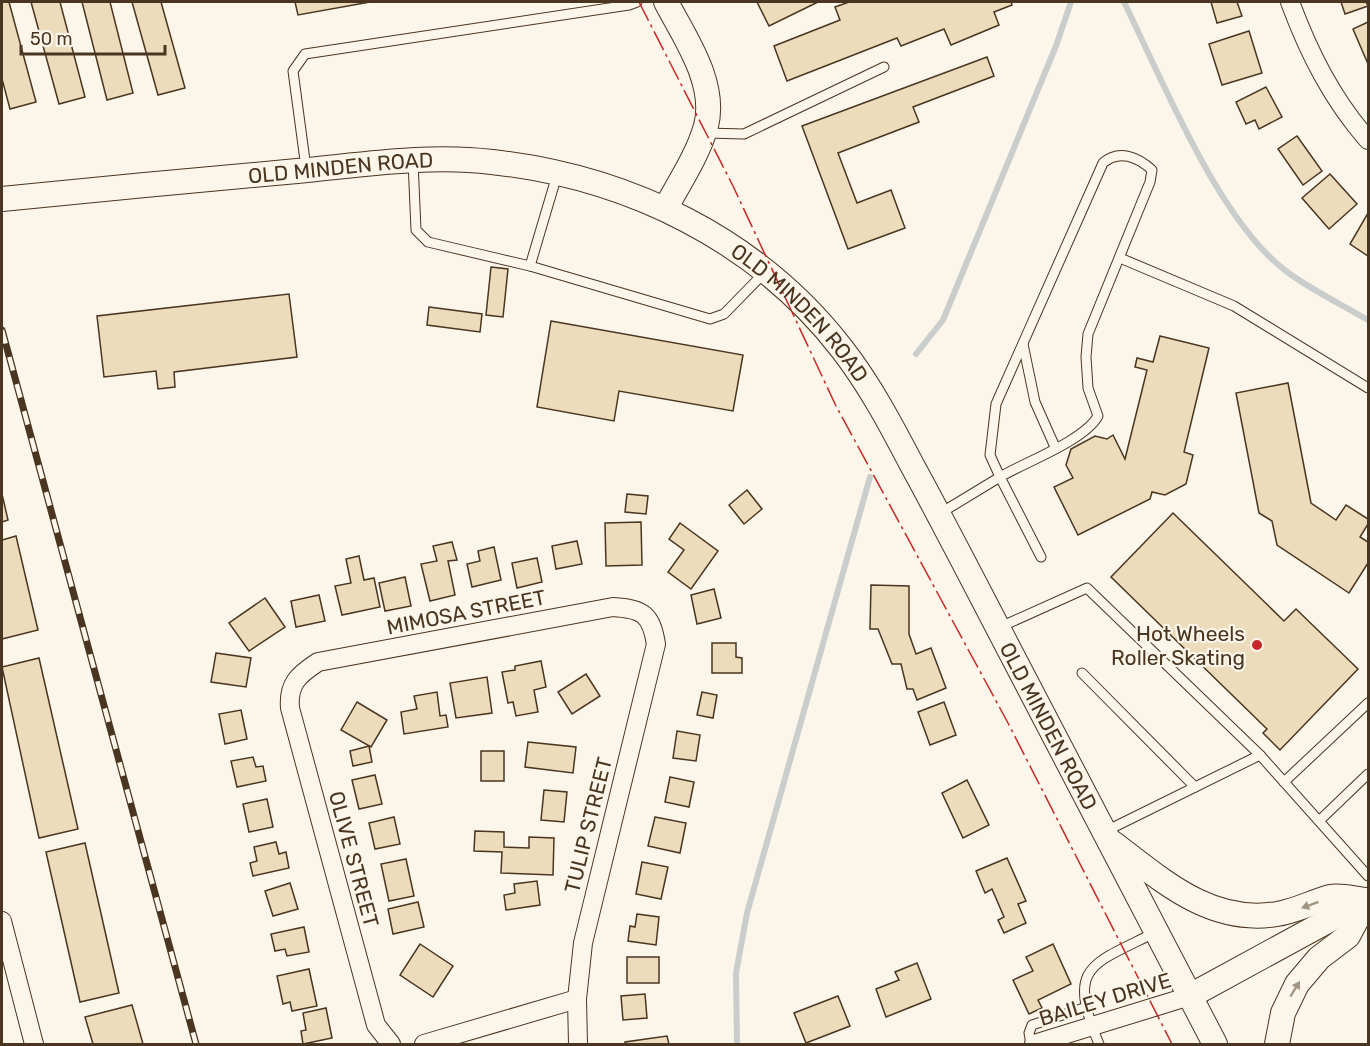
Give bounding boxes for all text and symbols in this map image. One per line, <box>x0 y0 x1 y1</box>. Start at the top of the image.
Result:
scale bar <box>21 18 165 56</box>
text: 50 m <box>30 28 73 50</box>
street label: OLD MINDEN ROAD <box>247 147 434 188</box>
street label: OLD MINDEN ROAD <box>727 238 874 386</box>
street label: MIMOSA STREET <box>384 584 548 640</box>
place label: Hot Wheels Roller Skating <box>1111 621 1245 670</box>
street label: OLD MINDEN ROAD <box>995 638 1103 814</box>
marker: Hot Wheels Roller Skating <box>1250 638 1264 652</box>
street label: TULIP STREET <box>559 755 617 895</box>
street label: OLIVE STREET <box>324 788 384 930</box>
one-way arrow <box>1301 901 1319 910</box>
street label: BAILEY DRIVE <box>1036 967 1174 1031</box>
one-way arrow <box>1289 981 1300 997</box>

